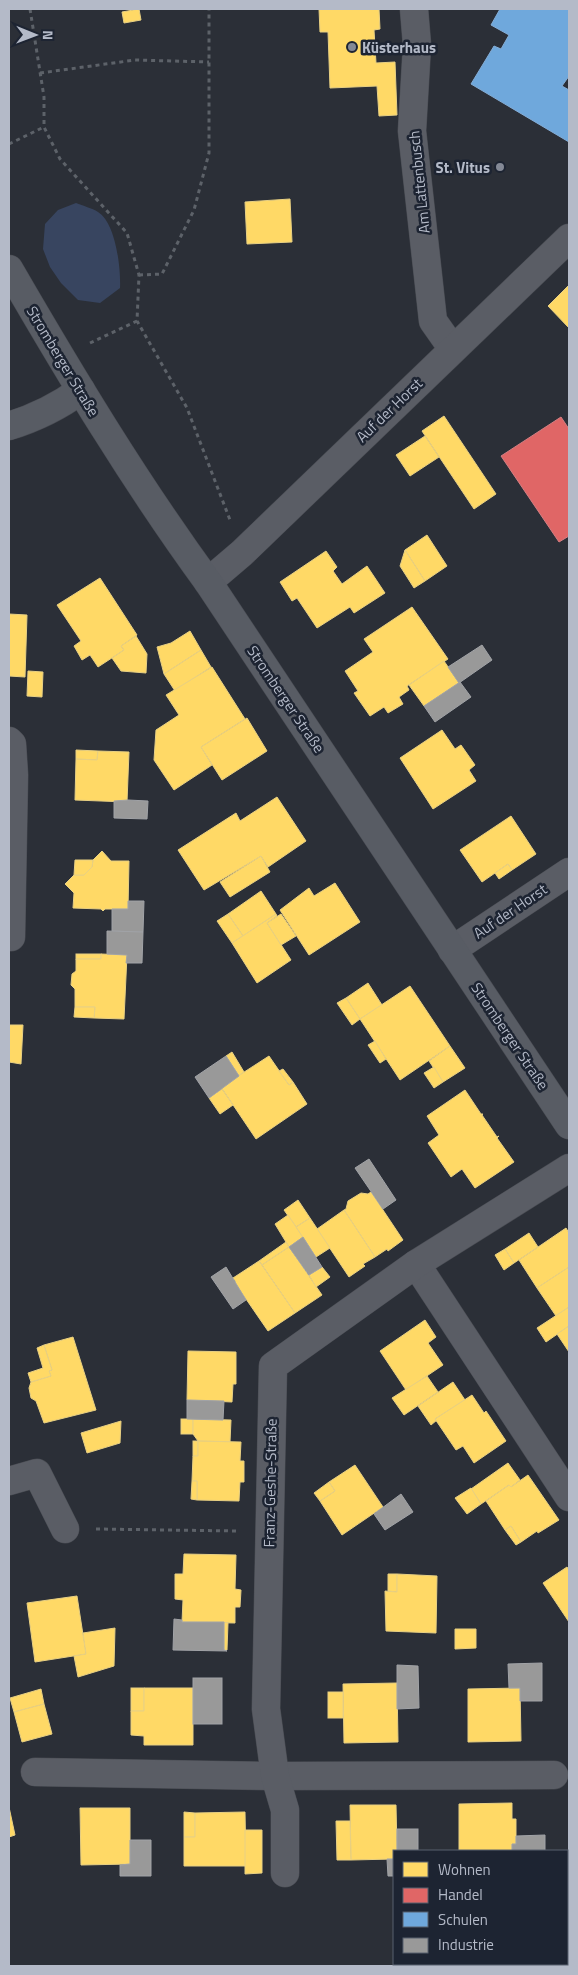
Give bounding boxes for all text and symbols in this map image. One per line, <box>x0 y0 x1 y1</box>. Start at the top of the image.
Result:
north arrow <box>10 10 60 60</box>
text: N <box>38 30 59 40</box>
place label: Küsterhaus <box>362 36 436 59</box>
marker: Küsterhaus <box>346 41 358 53</box>
street label: Am Lattenbusch <box>402 130 436 234</box>
place label: St. Vitus <box>436 156 490 179</box>
marker: St. Vitus <box>494 161 506 173</box>
street label: Stromberger Straße <box>21 301 105 421</box>
street label: Auf der Horst <box>351 372 428 448</box>
street label: Stromberger Straße <box>241 641 331 757</box>
street label: Auf der Horst <box>469 877 552 944</box>
street label: Stromberger Straße <box>465 978 555 1094</box>
street label: Franz-Geshe-Straße <box>257 1418 283 1548</box>
legend <box>393 1850 568 1965</box>
text: Wohnen <box>438 1858 491 1881</box>
text: Handel <box>438 1883 483 1906</box>
text: Schulen <box>438 1908 488 1931</box>
text: Industrie <box>438 1933 494 1956</box>

